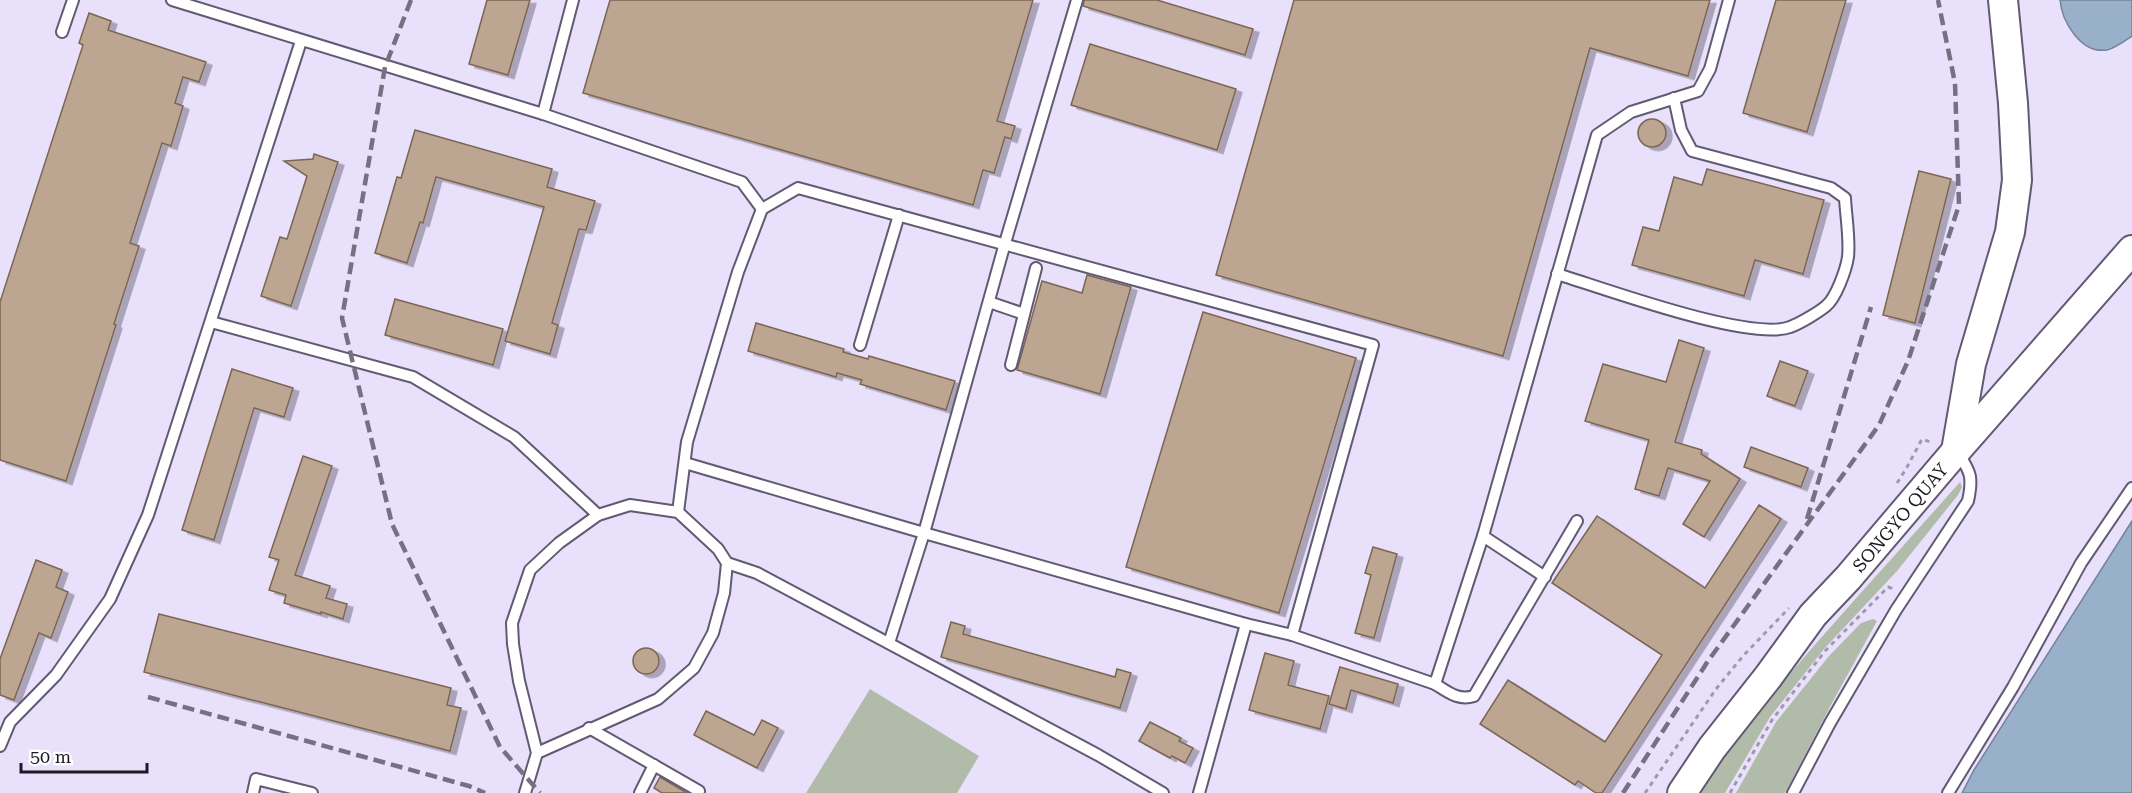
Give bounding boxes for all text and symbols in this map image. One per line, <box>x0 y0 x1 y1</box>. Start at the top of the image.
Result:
street label: SONGYO QUAY <box>1848 458 1952 576</box>
scale bar <box>21 736 147 774</box>
text: 50 m <box>30 746 71 767</box>

